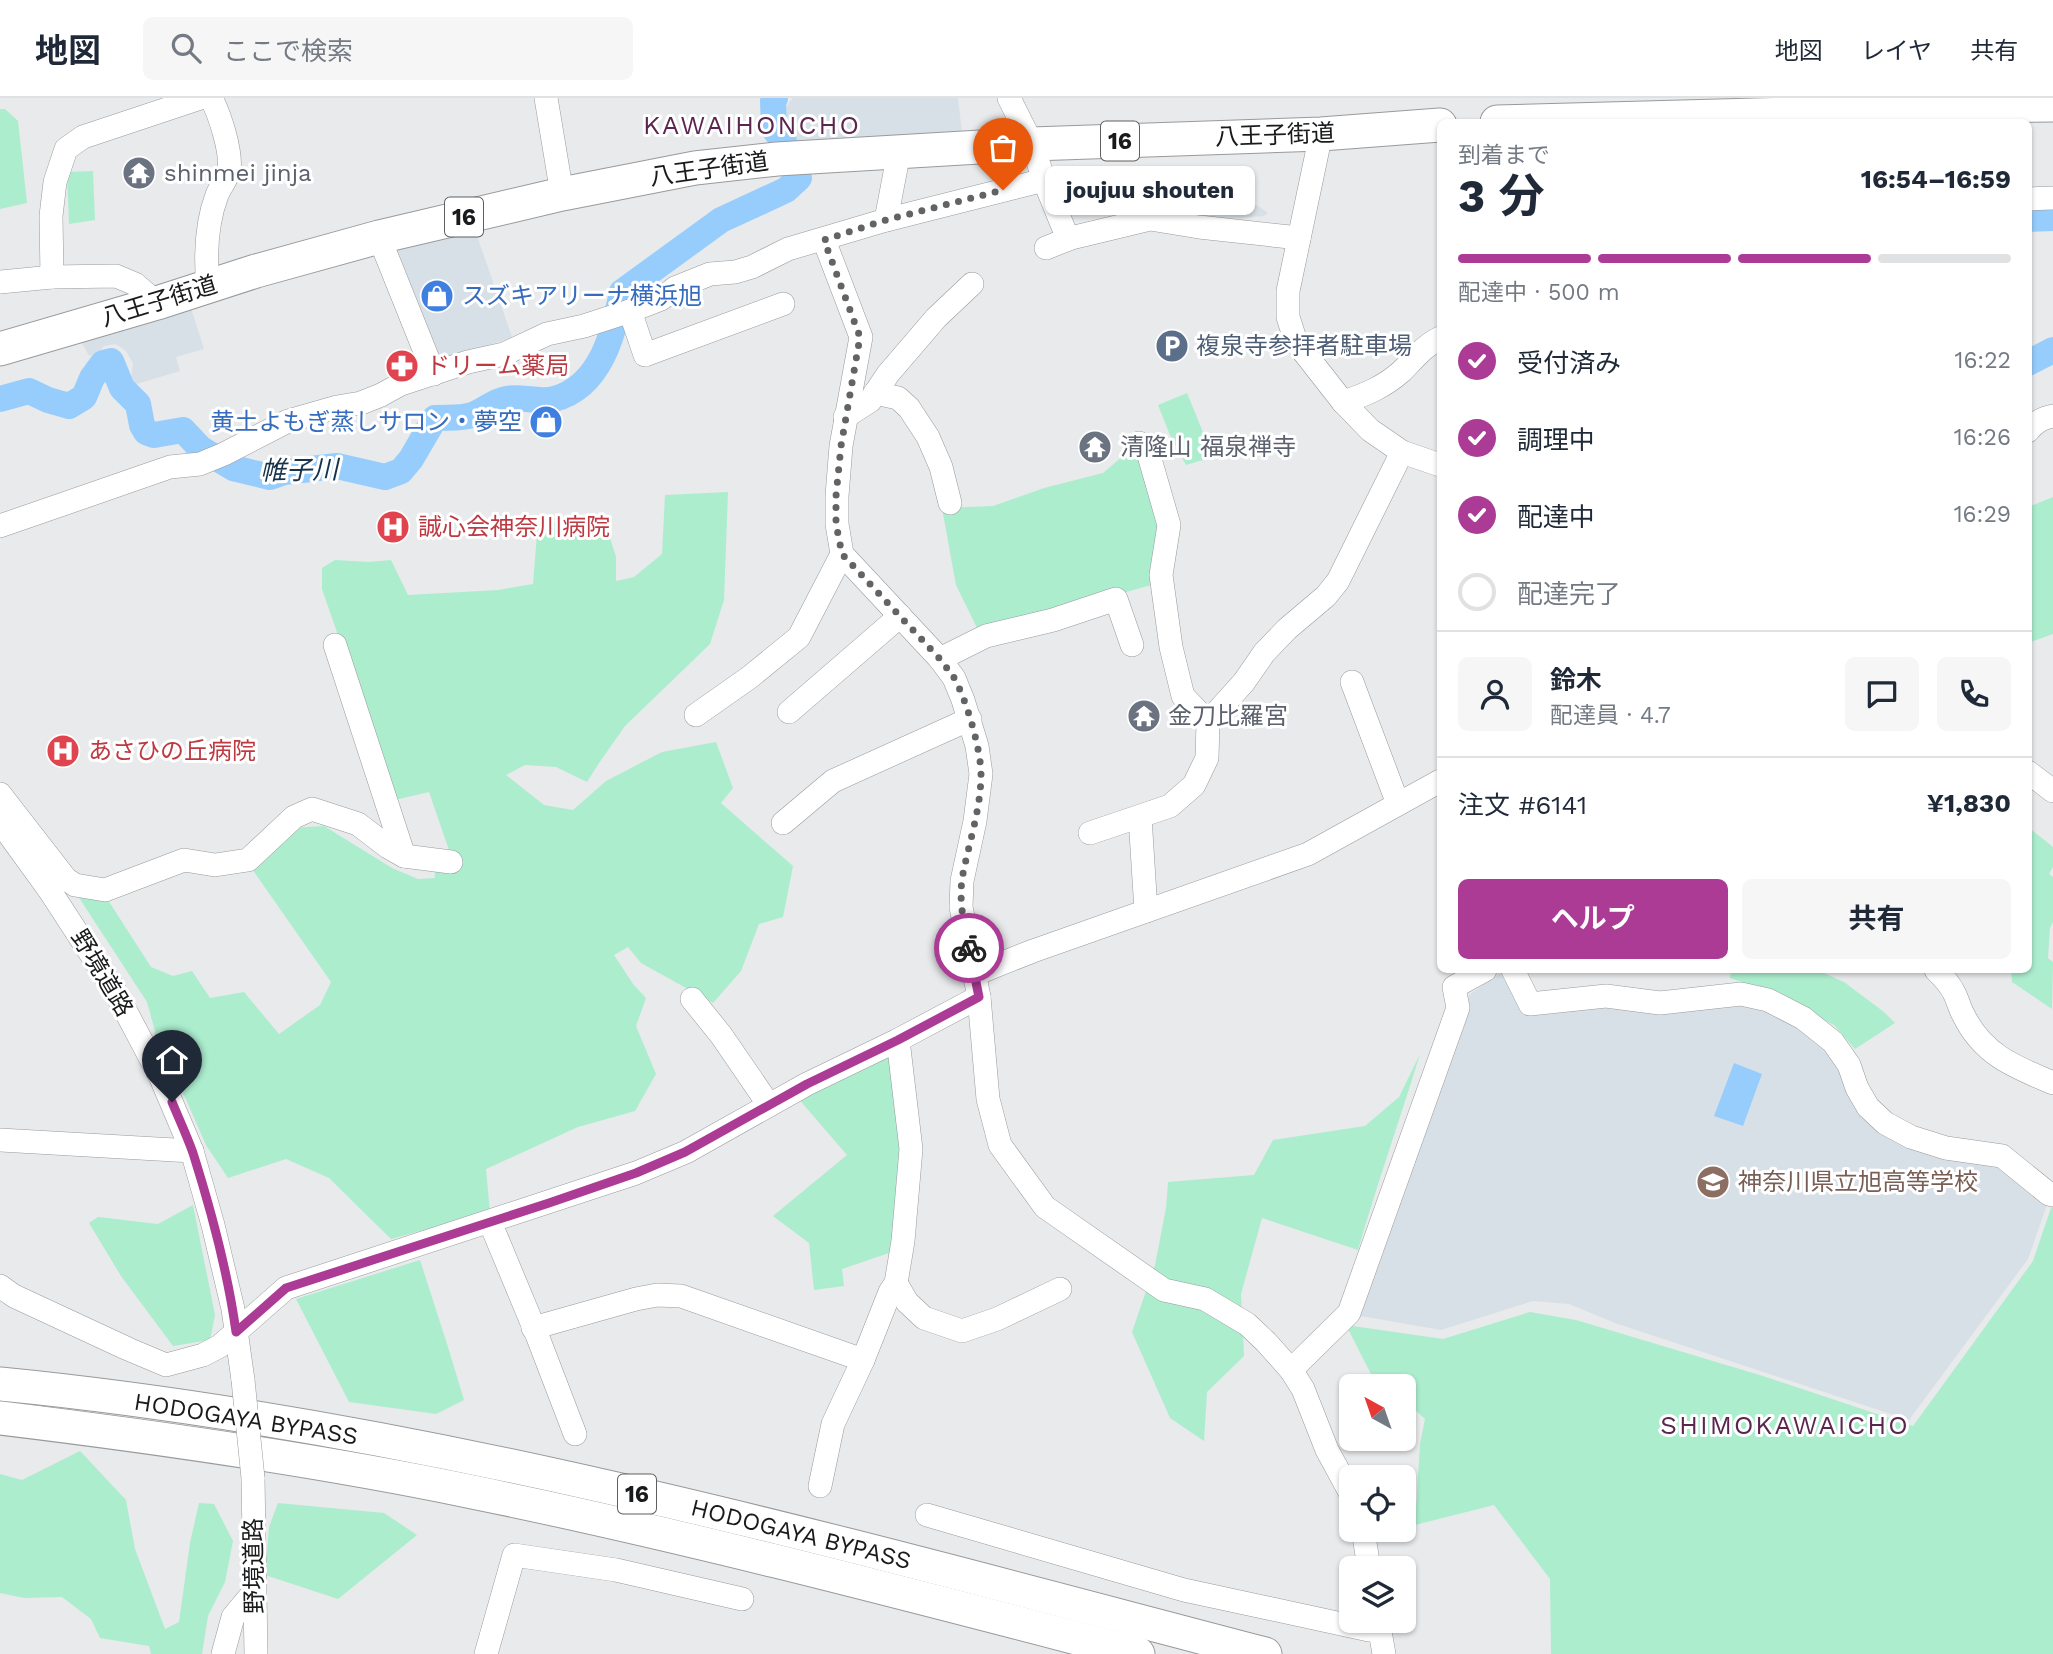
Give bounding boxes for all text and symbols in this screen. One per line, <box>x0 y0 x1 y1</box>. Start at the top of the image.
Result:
search box <box>143 17 633 80</box>
icon: search <box>167 29 205 67</box>
text: 地図 <box>35 31 101 70</box>
text: ここで検索 <box>223 36 353 66</box>
text: 地図 <box>1775 37 1823 65</box>
text: レイヤ <box>1861 37 1932 65</box>
text: 共有 <box>1970 37 2018 65</box>
district label: KAWAIHONCHO <box>643 110 861 140</box>
pin <box>973 118 1033 190</box>
street label: 八王子街道 <box>1215 119 1335 151</box>
road number: 16 <box>1101 122 1139 160</box>
icon: bag <box>984 129 1022 167</box>
text: 到着まで <box>1458 142 1550 169</box>
street label: 八王子街道 <box>648 147 770 191</box>
temple icon: shinmei jinja <box>120 154 158 192</box>
place label: shinmei jinja <box>164 159 312 187</box>
text: 16:54–16:59 <box>1861 164 2011 194</box>
callout: joujuu shouten <box>1045 166 1255 214</box>
text: 3 分 <box>1458 169 1544 223</box>
text: joujuu shouten <box>1066 177 1234 204</box>
road number: 16 <box>445 198 483 236</box>
street label: 八王子街道 <box>98 270 220 332</box>
shop icon: スズキアリーナ横浜旭 <box>418 277 456 315</box>
text: 配達中 · 500 m <box>1458 279 1620 306</box>
place label: スズキアリーナ横浜旭 <box>462 282 702 310</box>
parking icon: 複泉寺参拝者駐車場 <box>1153 327 1191 365</box>
place label: 複泉寺参拝者駐車場 <box>1196 332 1412 360</box>
icon: check <box>1458 342 1496 380</box>
pharmacy icon: ドリーム薬局 <box>383 347 421 385</box>
text: 16:22 <box>1954 347 2011 374</box>
text: 受付済み <box>1517 348 1621 378</box>
place label: ドリーム薬局 <box>426 352 569 380</box>
shop icon: 黄土よもぎ蒸しサロン・夢空 <box>527 403 565 441</box>
place label: 黄土よもぎ蒸しサロン・夢空 <box>210 408 522 436</box>
icon: check <box>1458 419 1496 457</box>
text: 16:26 <box>1954 424 2011 451</box>
text: 調理中 <box>1517 425 1595 455</box>
temple icon: 清隆山 福泉禅寺 <box>1076 428 1114 466</box>
place label: 清隆山 福泉禅寺 <box>1120 433 1296 461</box>
water label: 帷子川 <box>260 454 341 486</box>
icon: check <box>1458 496 1496 534</box>
text: 16:29 <box>1954 501 2011 528</box>
text: 配達中 <box>1517 502 1595 532</box>
hospital icon: 誠心会神奈川病院 <box>374 508 412 546</box>
place label: 誠心会神奈川病院 <box>418 513 610 541</box>
text: 配達完了 <box>1517 579 1621 609</box>
button: person <box>1458 657 1532 731</box>
button: chat <box>1845 657 1919 731</box>
button: phone <box>1937 657 2011 731</box>
text: 鈴木 <box>1550 665 1602 695</box>
temple icon: 金刀比羅宮 <box>1125 697 1163 735</box>
place label: 金刀比羅宮 <box>1168 702 1288 730</box>
text: 配達員 · 4.7 <box>1550 702 1671 729</box>
hospital icon: あさひの丘病院 <box>44 732 82 770</box>
place label: あさひの丘病院 <box>88 737 256 765</box>
text: ¥1,830 <box>1927 788 2011 818</box>
text: 注文 #6141 <box>1458 790 1587 820</box>
button: ヘルプ <box>1458 879 1728 959</box>
button: 共有 <box>1742 879 2011 959</box>
courier <box>934 913 1004 983</box>
street label: 野境道路 <box>65 925 139 1021</box>
icon: bike <box>950 929 988 967</box>
pin <box>142 1030 202 1102</box>
icon: home <box>153 1041 191 1079</box>
school or university icon: 神奈川県立旭高等学校 <box>1694 1163 1732 1201</box>
place label: 神奈川県立旭高等学校 <box>1738 1168 1978 1196</box>
north arrow <box>1339 1374 1416 1451</box>
map controls <box>1339 1374 1416 1633</box>
street label: HODOGAYA BYPASS <box>132 1387 360 1451</box>
district label: SHIMOKAWAICHO <box>1660 1410 1910 1440</box>
button: locate <box>1339 1465 1416 1542</box>
road number: 16 <box>618 1474 656 1513</box>
street label: HODOGAYA BYPASS <box>688 1493 914 1575</box>
street label: 野境道路 <box>239 1518 269 1614</box>
button: layers <box>1339 1556 1416 1633</box>

